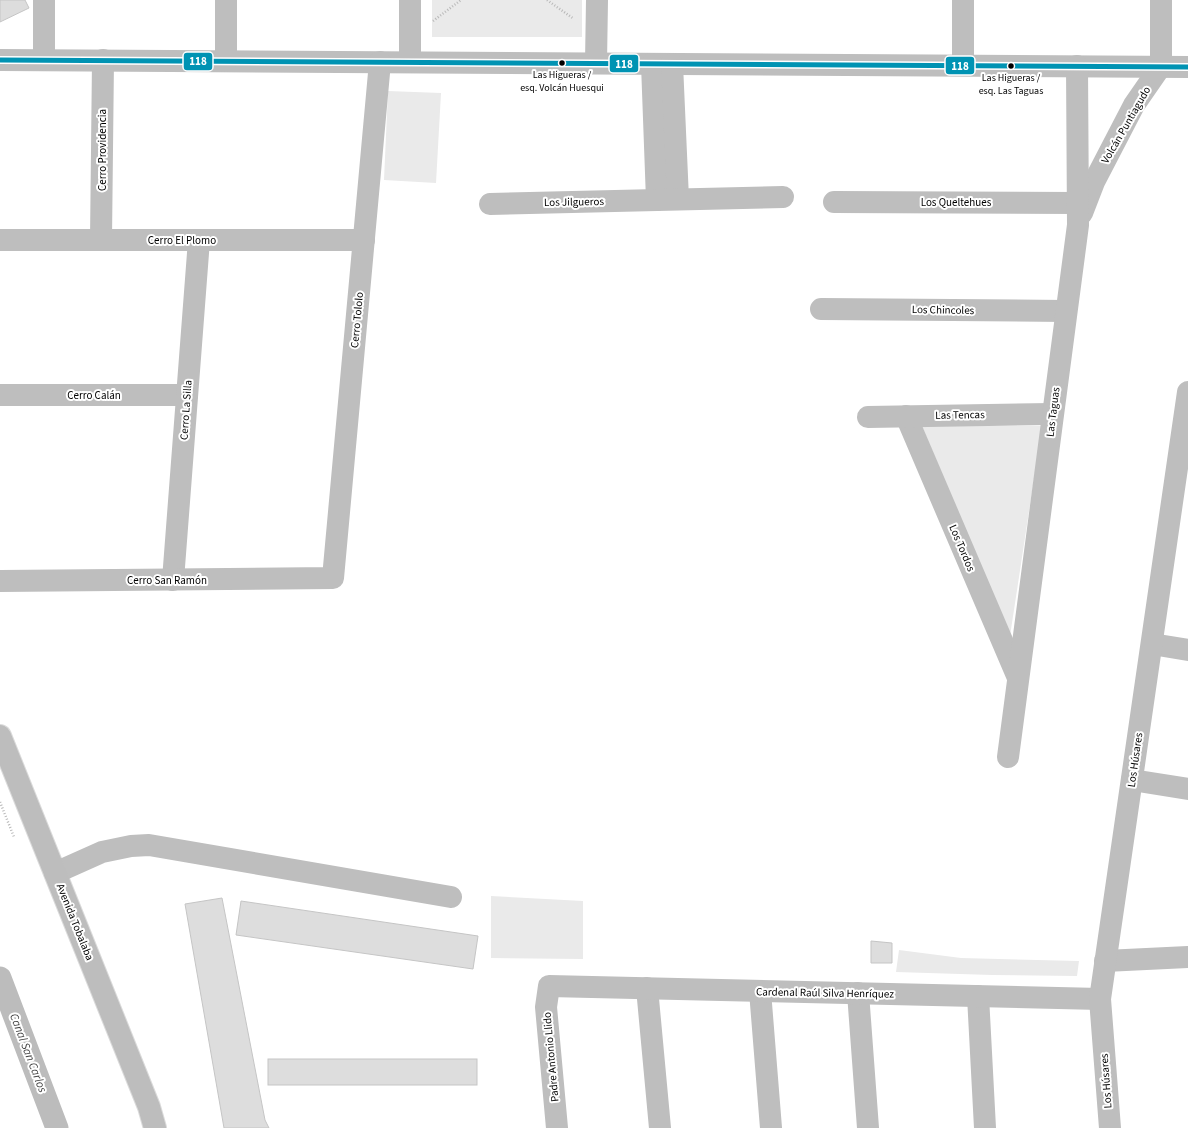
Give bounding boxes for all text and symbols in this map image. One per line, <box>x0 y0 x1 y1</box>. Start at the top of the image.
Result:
line badge: 118 <box>183 52 213 71</box>
text: 118 <box>189 54 207 69</box>
line badge: 118 <box>609 54 639 73</box>
line badge: 118 <box>945 56 975 75</box>
text: 118 <box>615 57 633 72</box>
marker: Las Higueras / esq. Volcán Huesqui <box>557 58 567 68</box>
text: 118 <box>951 59 969 74</box>
marker: Las Higueras / esq. Las Taguas <box>1006 61 1016 71</box>
place label: Las Higueras / esq. Volcán Huesqui <box>520 68 604 95</box>
place label: Las Higueras / esq. Las Taguas <box>979 71 1043 98</box>
street label: Volcán Puntiagudo <box>1098 84 1154 166</box>
street label: Cerro Providencia <box>95 109 110 191</box>
street label: Los Jilgueros <box>544 194 605 210</box>
street label: Los Queltehues <box>921 195 992 210</box>
street label: Cerro El Plomo <box>148 233 216 248</box>
street label: Cerro Tololo <box>347 291 367 349</box>
street label: Los Chincoles <box>912 302 975 318</box>
street label: Cerro La Silla <box>176 379 196 441</box>
street label: Las Taguas <box>1043 386 1064 438</box>
street label: Cerro Calán <box>67 388 121 403</box>
street label: Las Tencas <box>935 407 985 423</box>
street label: Los Tordos <box>945 522 979 574</box>
street label: Cerro San Ramón <box>127 573 207 588</box>
street label: Los Húsares <box>1124 731 1146 788</box>
street label: Avenida Tobalaba <box>53 881 97 963</box>
street label: Cardenal Raúl Silva Henríquez <box>756 984 894 1002</box>
water label: Canal San Carlos <box>5 1011 51 1095</box>
street label: Padre Antonio Llido <box>540 1011 562 1103</box>
street label: Los Húsares <box>1097 1053 1115 1109</box>

